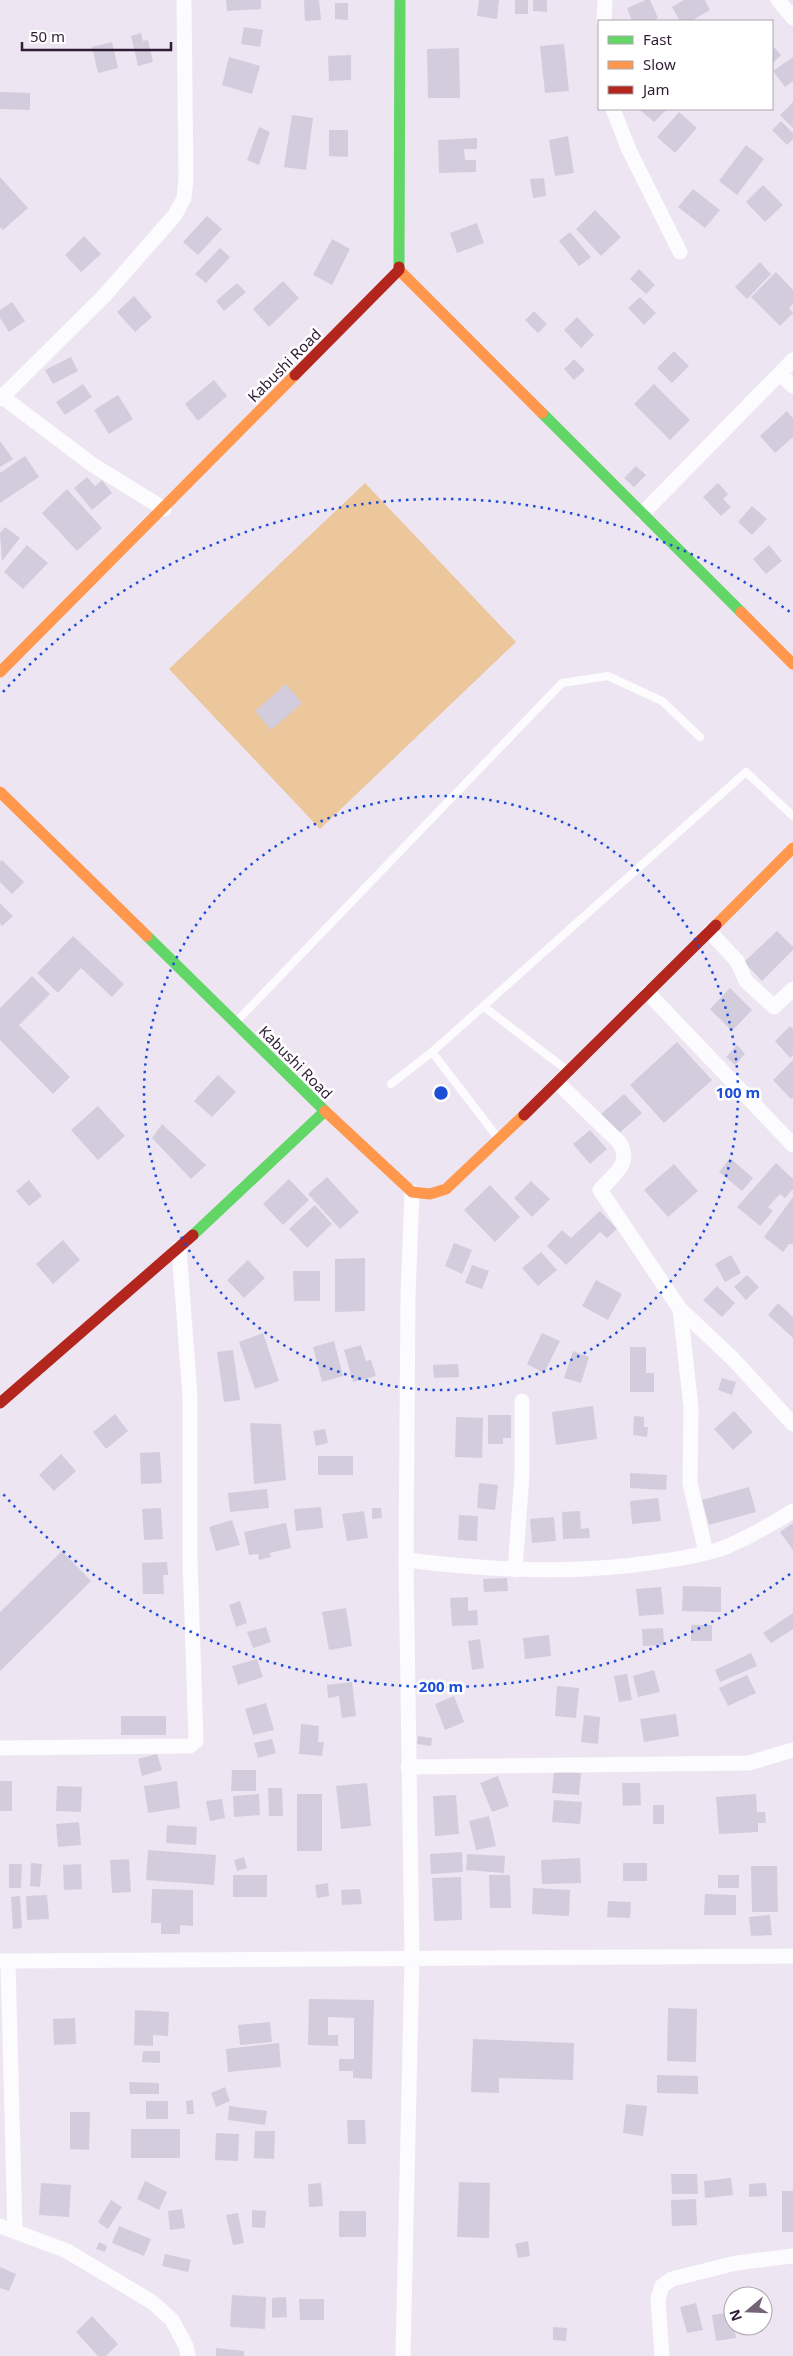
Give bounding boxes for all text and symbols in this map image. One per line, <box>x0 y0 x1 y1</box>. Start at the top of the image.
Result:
scale bar <box>22 20 171 52</box>
legend <box>598 20 773 110</box>
text: 50 m <box>30 26 65 46</box>
text: Fast <box>643 29 672 49</box>
text: Slow <box>643 54 676 74</box>
text: Jam <box>641 79 670 99</box>
street label: Kabushi Road <box>243 324 325 406</box>
street label: Kabushi Road <box>255 1021 337 1103</box>
text: 100 m <box>716 1082 760 1102</box>
centre of rings <box>432 1084 450 1102</box>
text: 200 m <box>419 1676 463 1696</box>
north arrow <box>723 2286 773 2336</box>
text: N <box>724 2307 746 2324</box>

